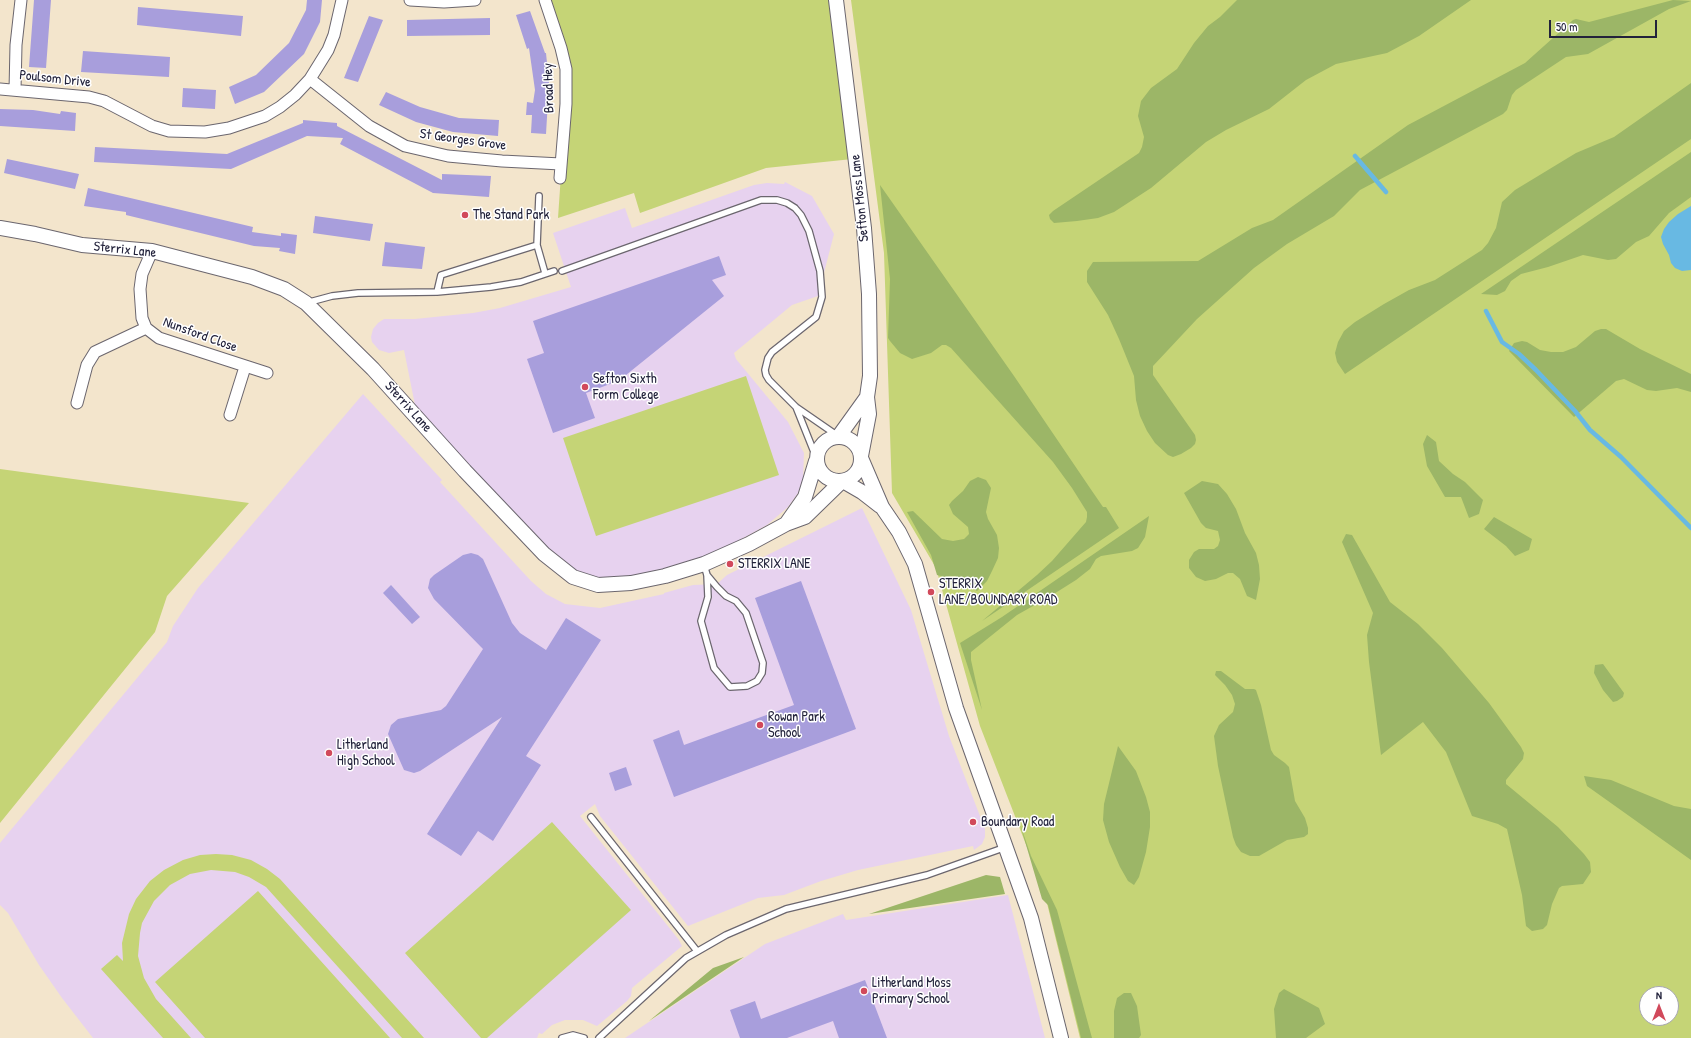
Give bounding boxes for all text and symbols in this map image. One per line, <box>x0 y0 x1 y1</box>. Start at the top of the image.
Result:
scale bar <box>1551 12 1659 38</box>
text: 50 m <box>1556 18 1577 35</box>
street label: Broad Hey <box>540 63 558 113</box>
street label: Poulsom Drive <box>18 67 92 91</box>
street label: St Georges Grove <box>419 126 507 154</box>
street label: Sefton Moss Lane <box>847 154 873 242</box>
place label: The Stand Park <box>473 207 549 223</box>
marker: The Stand Park <box>460 210 470 220</box>
street label: Sterrix Lane <box>93 238 157 262</box>
street label: Nunsford Close <box>161 314 239 356</box>
place label: Sefton Sixth Form College <box>593 371 659 404</box>
street label: Sterrix Lane <box>381 378 435 436</box>
marker: Sefton Sixth Form College <box>580 382 590 392</box>
place label: STERRIX LANE <box>738 556 810 572</box>
marker: STERRIX LANE <box>725 559 735 569</box>
place label: STERRIX LANE/BOUNDARY ROAD <box>939 576 1057 608</box>
marker: STERRIX LANE/BOUNDARY ROAD <box>926 587 936 597</box>
place label: Rowan Park School <box>768 709 825 742</box>
marker: Rowan Park School <box>755 720 765 730</box>
place label: Litherland High School <box>337 737 395 770</box>
marker: Litherland High School <box>324 748 334 758</box>
place label: Boundary Road <box>981 814 1054 830</box>
marker: Boundary Road <box>968 817 978 827</box>
place label: Litherland Moss Primary School <box>872 975 951 1008</box>
marker: Litherland Moss Primary School <box>859 986 869 996</box>
north arrow <box>1639 986 1679 1026</box>
text: N <box>1656 988 1662 1002</box>

